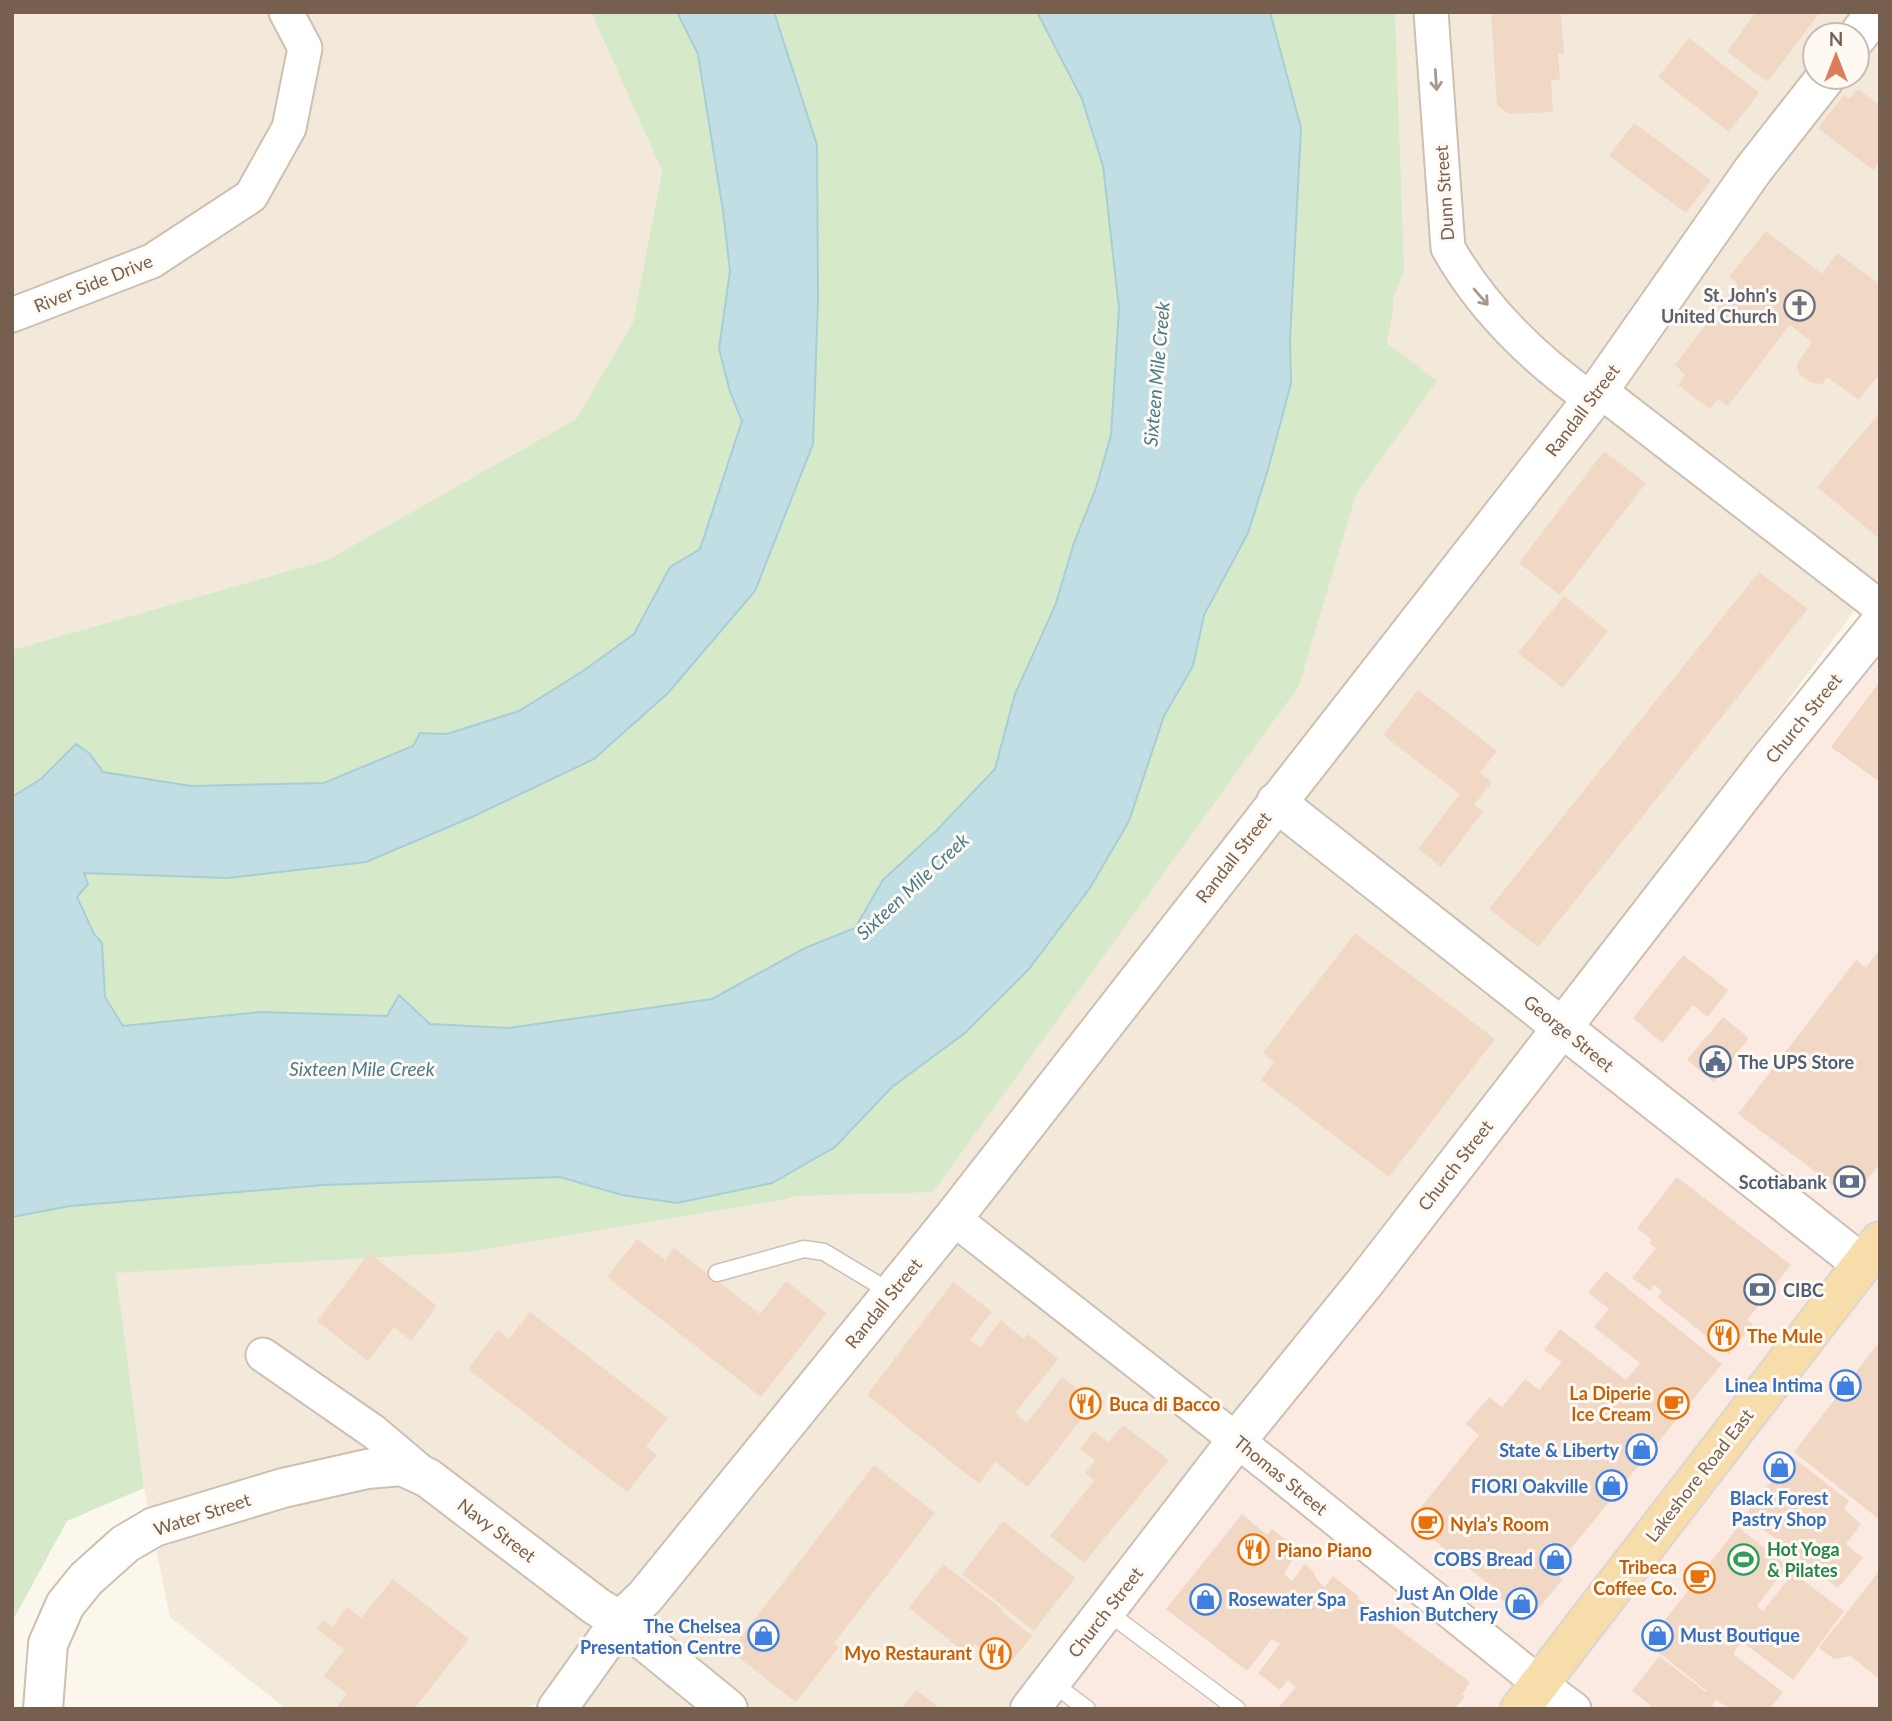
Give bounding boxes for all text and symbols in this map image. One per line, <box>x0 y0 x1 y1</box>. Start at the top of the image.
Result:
north arrow <box>1801 21 1871 91</box>
text: N <box>1829 27 1843 50</box>
one-way arrow <box>1430 69 1443 91</box>
street label: Dunn Street <box>1430 144 1458 241</box>
street label: River Side Drive <box>31 249 155 317</box>
place label: St. John's United Church <box>1661 284 1777 327</box>
one-way arrow <box>1473 288 1489 306</box>
church icon: St. John's United Church <box>1783 288 1817 322</box>
water label: Sixteen Mile Creek <box>1138 300 1174 447</box>
street label: Randall Street <box>1540 359 1624 460</box>
street label: Church Street <box>1760 668 1846 767</box>
street label: Randall Street <box>1191 807 1276 907</box>
water label: Sixteen Mile Creek <box>851 827 974 944</box>
street label: George Street <box>1519 990 1619 1076</box>
public building icon: The UPS Store <box>1698 1045 1732 1079</box>
place label: The UPS Store <box>1738 1051 1854 1073</box>
water label: Sixteen Mile Creek <box>289 1057 436 1080</box>
street label: Church Street <box>1413 1115 1498 1215</box>
bank icon: Scotiabank <box>1833 1165 1867 1199</box>
place label: Scotiabank <box>1739 1171 1827 1193</box>
street label: Randall Street <box>840 1253 926 1353</box>
bank icon: CIBC <box>1743 1273 1777 1307</box>
place label: CIBC <box>1783 1279 1824 1301</box>
restaurant icon: The Mule <box>1707 1319 1741 1353</box>
place label: The Mule <box>1747 1325 1823 1347</box>
shop icon: Linea Intima <box>1829 1368 1863 1402</box>
place label: Linea Intima <box>1725 1374 1823 1396</box>
place label: La Diperie Ice Cream <box>1569 1382 1651 1425</box>
cafe icon: La Diperie Ice Cream <box>1657 1386 1691 1420</box>
restaurant icon: Buca di Bacco <box>1069 1387 1103 1421</box>
place label: Buca di Bacco <box>1109 1393 1220 1415</box>
street label: Lakeshore Road East <box>1640 1404 1758 1546</box>
street label: Thomas Street <box>1230 1430 1333 1520</box>
shop icon: State & Liberty <box>1625 1433 1659 1467</box>
place label: State & Liberty <box>1499 1439 1619 1461</box>
shop icon: Black Forest Pastry Shop <box>1762 1451 1796 1485</box>
shop icon: FIORI Oakville <box>1594 1469 1628 1503</box>
place label: FIORI Oakville <box>1471 1475 1588 1497</box>
place label: Black Forest Pastry Shop <box>1730 1487 1828 1530</box>
street label: Water Street <box>151 1488 254 1540</box>
street label: Navy Street <box>453 1493 541 1567</box>
cafe icon: Nyla’s Room <box>1410 1507 1444 1541</box>
place label: Nyla’s Room <box>1450 1513 1549 1535</box>
restaurant icon: Piano Piano <box>1237 1533 1271 1567</box>
place label: Hot Yoga & Pilates <box>1767 1538 1840 1581</box>
place label: Piano Piano <box>1277 1539 1372 1561</box>
shop icon: COBS Bread <box>1539 1542 1573 1576</box>
sports icon: Hot Yoga & Pilates <box>1727 1542 1761 1576</box>
place label: COBS Bread <box>1434 1548 1533 1570</box>
place label: Tribeca Coffee Co. <box>1593 1556 1677 1599</box>
cafe icon: Tribeca Coffee Co. <box>1683 1560 1717 1594</box>
street label: Church Street <box>1063 1562 1148 1662</box>
shop icon: Rosewater Spa <box>1188 1582 1222 1616</box>
place label: Just An Olde Fashion Butchery <box>1359 1582 1498 1625</box>
shop icon: Just An Olde Fashion Butchery <box>1504 1586 1538 1620</box>
place label: Rosewater Spa <box>1228 1588 1346 1610</box>
place label: The Chelsea Presentation Centre <box>580 1615 741 1658</box>
shop icon: Must Boutique <box>1640 1618 1674 1652</box>
shop icon: The Chelsea Presentation Centre <box>747 1619 781 1653</box>
place label: Must Boutique <box>1680 1624 1800 1646</box>
restaurant icon: Myo Restaurant <box>978 1636 1012 1670</box>
place label: Myo Restaurant <box>844 1642 972 1664</box>

